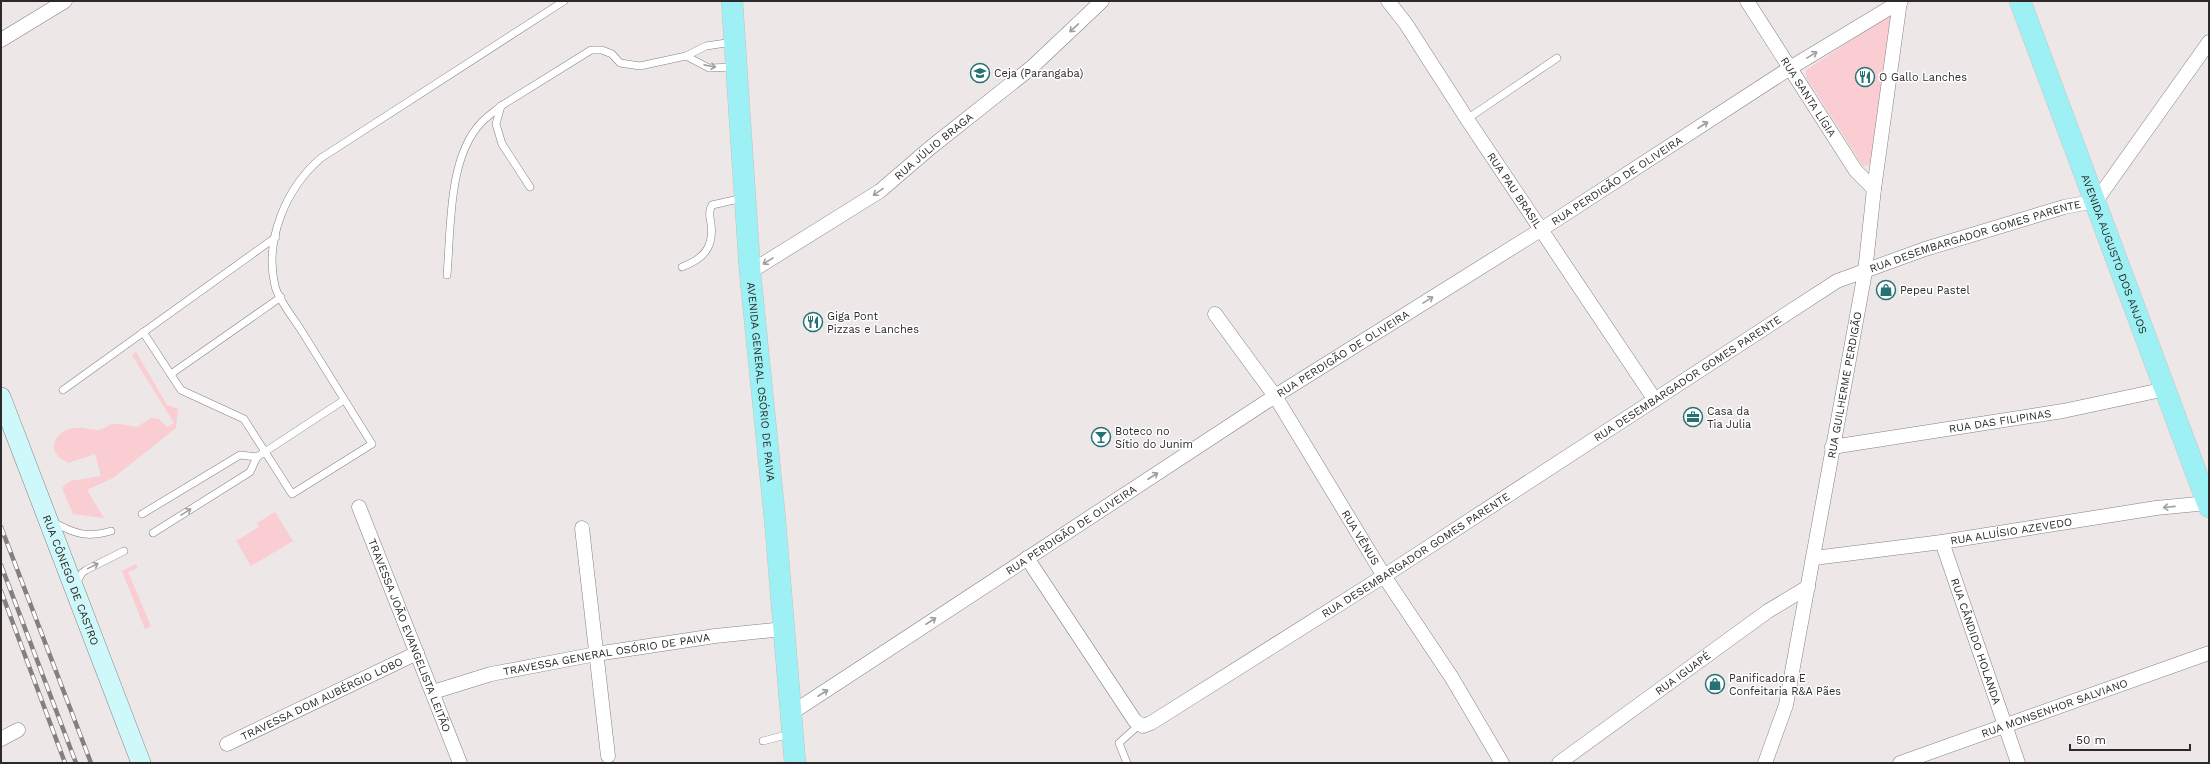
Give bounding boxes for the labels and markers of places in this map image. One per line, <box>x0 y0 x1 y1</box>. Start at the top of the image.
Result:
school or university icon: Ceja (Parangaba) <box>969 62 991 84</box>
restaurant icon: O Gallo Lanches <box>1854 66 1876 88</box>
place label: Ceja (Parangaba) <box>994 67 1083 80</box>
place label: O Gallo Lanches <box>1879 71 1967 84</box>
shop icon: Pepeu Pastel <box>1875 279 1897 301</box>
place label: Pepeu Pastel <box>1900 284 1970 297</box>
place label: Giga Pont Pizzas e Lanches <box>827 310 919 336</box>
restaurant icon: Giga Pont Pizzas e Lanches <box>802 311 824 333</box>
place label: Casa da Tia Julia <box>1707 405 1751 431</box>
office icon: Casa da Tia Julia <box>1682 406 1704 428</box>
place label: Boteco no Sítio do Junim <box>1115 425 1193 451</box>
bar icon: Boteco no Sítio do Junim <box>1090 426 1112 448</box>
place label: Panificadora E Confeitaria R&A Pães <box>1729 672 1841 698</box>
shop icon: Panificadora E Confeitaria R&A Pães <box>1704 673 1726 695</box>

